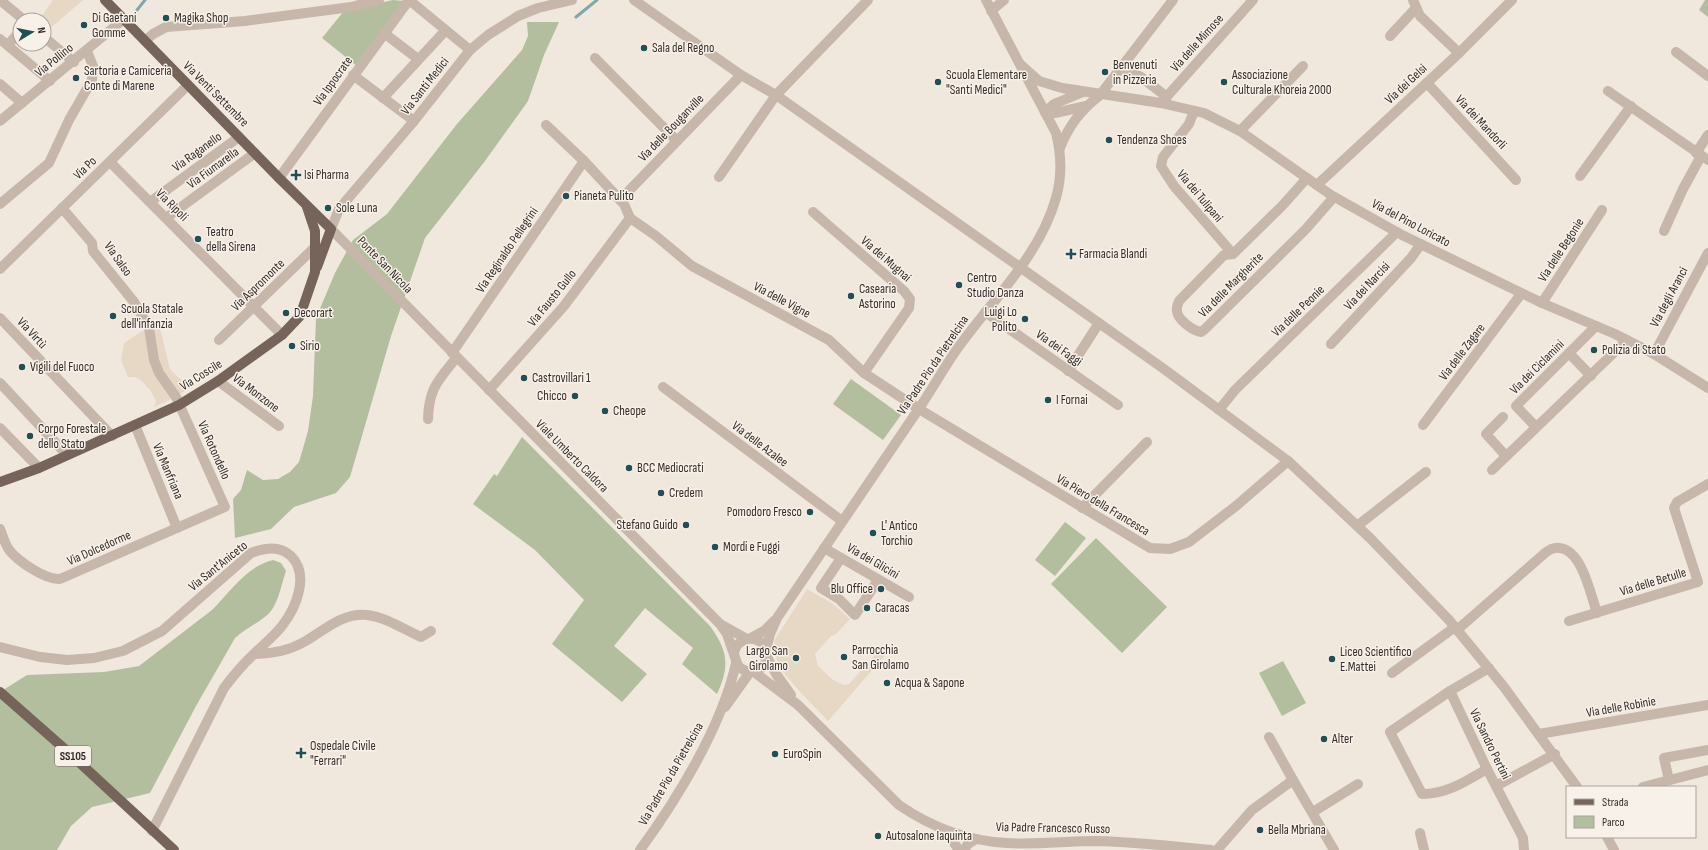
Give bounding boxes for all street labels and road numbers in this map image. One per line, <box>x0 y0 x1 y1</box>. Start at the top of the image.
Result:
street label: Via delle Mimose <box>1167 11 1227 75</box>
street label: Via Pollino <box>32 40 76 80</box>
street label: Via Ippocrate <box>310 53 356 109</box>
street label: Via Santi Medici <box>398 54 452 118</box>
street label: Via Venti Settembre <box>180 58 252 130</box>
street label: Via dei Gelsi <box>1382 61 1430 107</box>
street label: Via delle Bouganville <box>635 91 707 165</box>
street label: Via dei Mandorli <box>1452 92 1510 152</box>
street label: Via Raganello <box>169 129 225 175</box>
street label: Via Fiumarella <box>184 144 242 192</box>
street label: Via Po <box>70 153 100 183</box>
street label: Via dei Tulipani <box>1173 166 1227 226</box>
street label: Via Ripoli <box>152 185 192 225</box>
street label: Via del Pino Loricato <box>1369 196 1453 250</box>
street label: Via Reginaldo Pellegrini <box>472 204 542 296</box>
street label: Via delle Begonie <box>1534 215 1588 285</box>
street label: Ponte San Nicola <box>354 233 416 297</box>
street label: Via dei Mugnai <box>857 233 915 285</box>
street label: Via Salso <box>100 239 136 279</box>
street label: Via delle Margherite <box>1195 249 1267 321</box>
street label: Via Aspromonte <box>228 255 288 315</box>
street label: Via dei Narcisi <box>1341 258 1393 314</box>
street label: Via degli Aranci <box>1646 264 1692 330</box>
street label: Via Fausto Gullo <box>524 266 580 330</box>
street label: Via delle Vigne <box>751 278 813 322</box>
street label: Via delle Peonie <box>1268 282 1328 340</box>
street label: Via Padre Pio da Pietrelcina <box>894 312 972 418</box>
street label: Via Virtù <box>14 314 50 352</box>
street label: Via delle Zagare <box>1435 320 1489 384</box>
street label: Via dei Faggi <box>1033 326 1085 370</box>
street label: Via dei Ciclamini <box>1506 336 1568 398</box>
street label: Via Coscile <box>177 356 225 394</box>
street label: Via Monzone <box>229 370 283 416</box>
street label: Viale Umberto Caldora <box>532 416 612 496</box>
street label: Via Rotondello <box>194 418 234 482</box>
street label: Via delle Azalee <box>729 418 791 470</box>
street label: Via Manfriana <box>149 441 187 501</box>
street label: Via Piero della Francesca <box>1053 471 1153 539</box>
street label: Via Dolcedorme <box>65 527 133 569</box>
street label: Via Sant'Aniceto <box>185 537 251 595</box>
street label: Via dei Glicini <box>844 540 902 582</box>
street label: Via delle Betulle <box>1618 564 1688 600</box>
street label: Via delle Robinie <box>1585 693 1657 721</box>
street label: Via Sandro Pertini <box>1466 706 1514 782</box>
street label: Via Padre Pio da Pietrelcina <box>635 720 707 828</box>
road number: SS105 <box>55 746 91 766</box>
street label: Via Padre Francesco Russo <box>996 819 1110 837</box>

